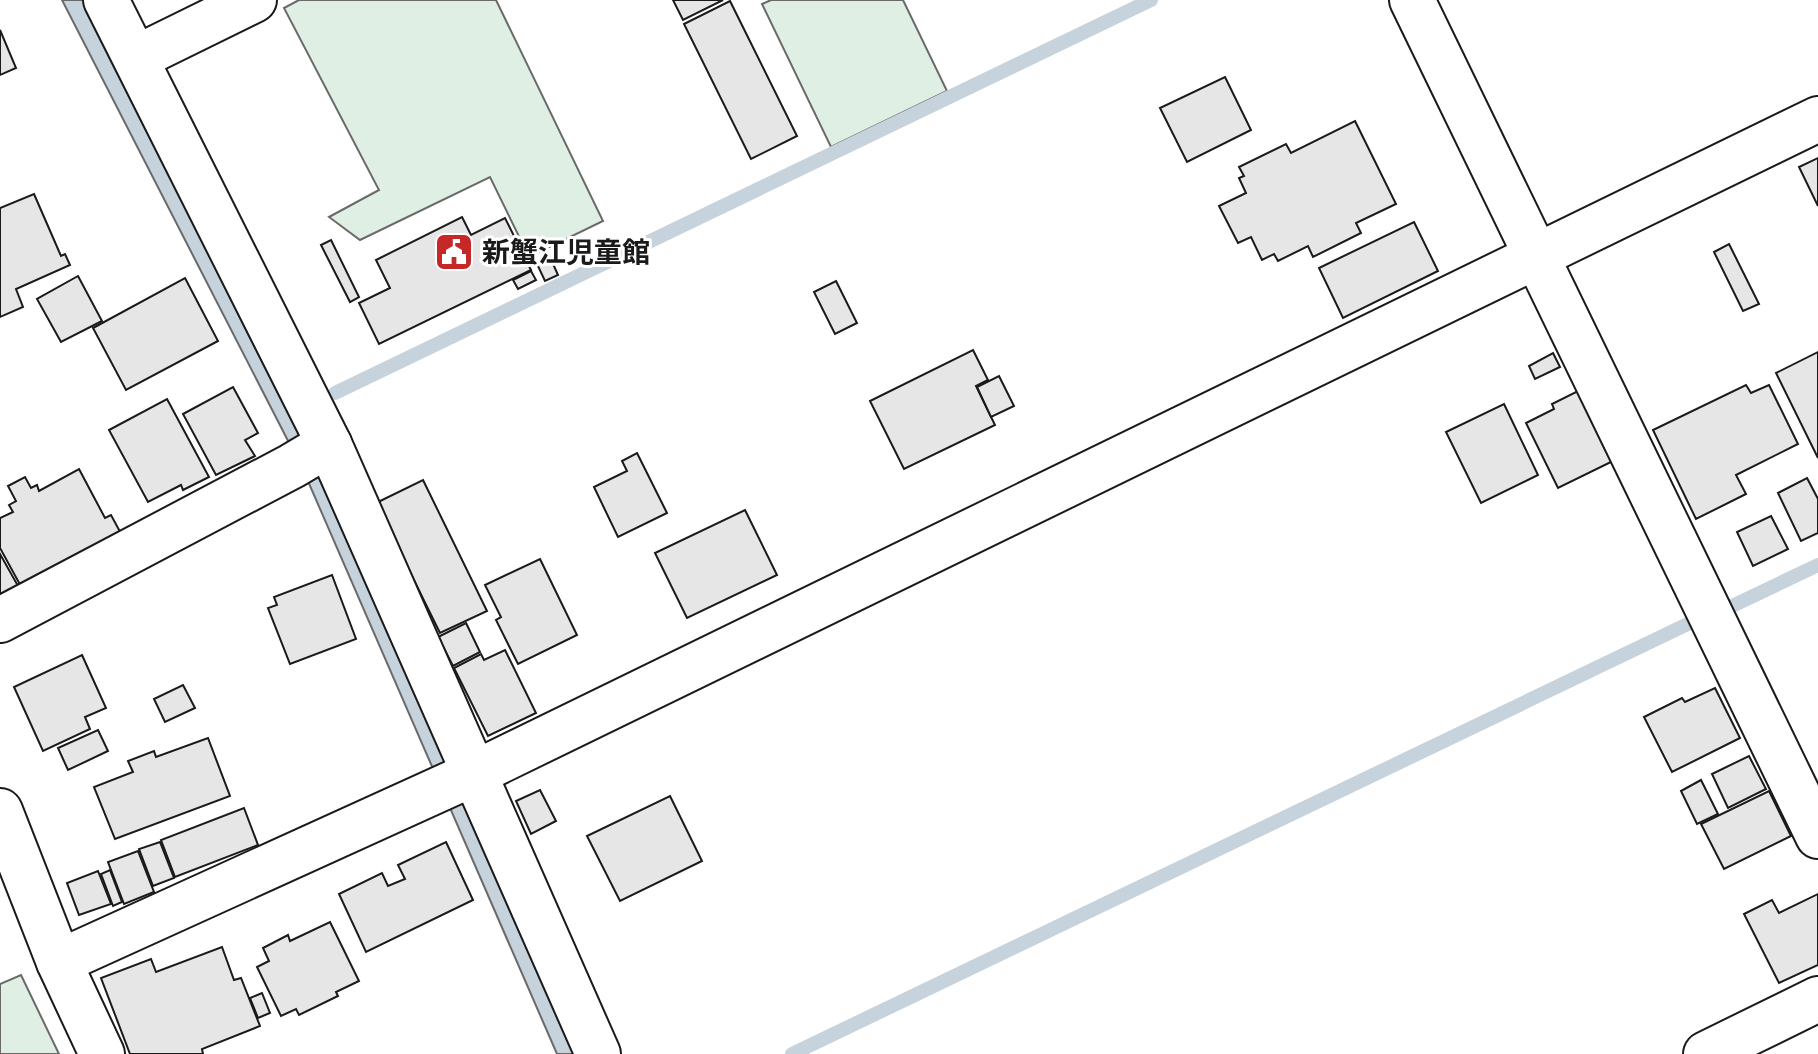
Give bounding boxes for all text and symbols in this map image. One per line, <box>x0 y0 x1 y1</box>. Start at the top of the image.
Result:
public building icon: 新蟹江児童館 <box>433 231 475 273</box>
place label: 新蟹江児童館 <box>482 235 650 269</box>

